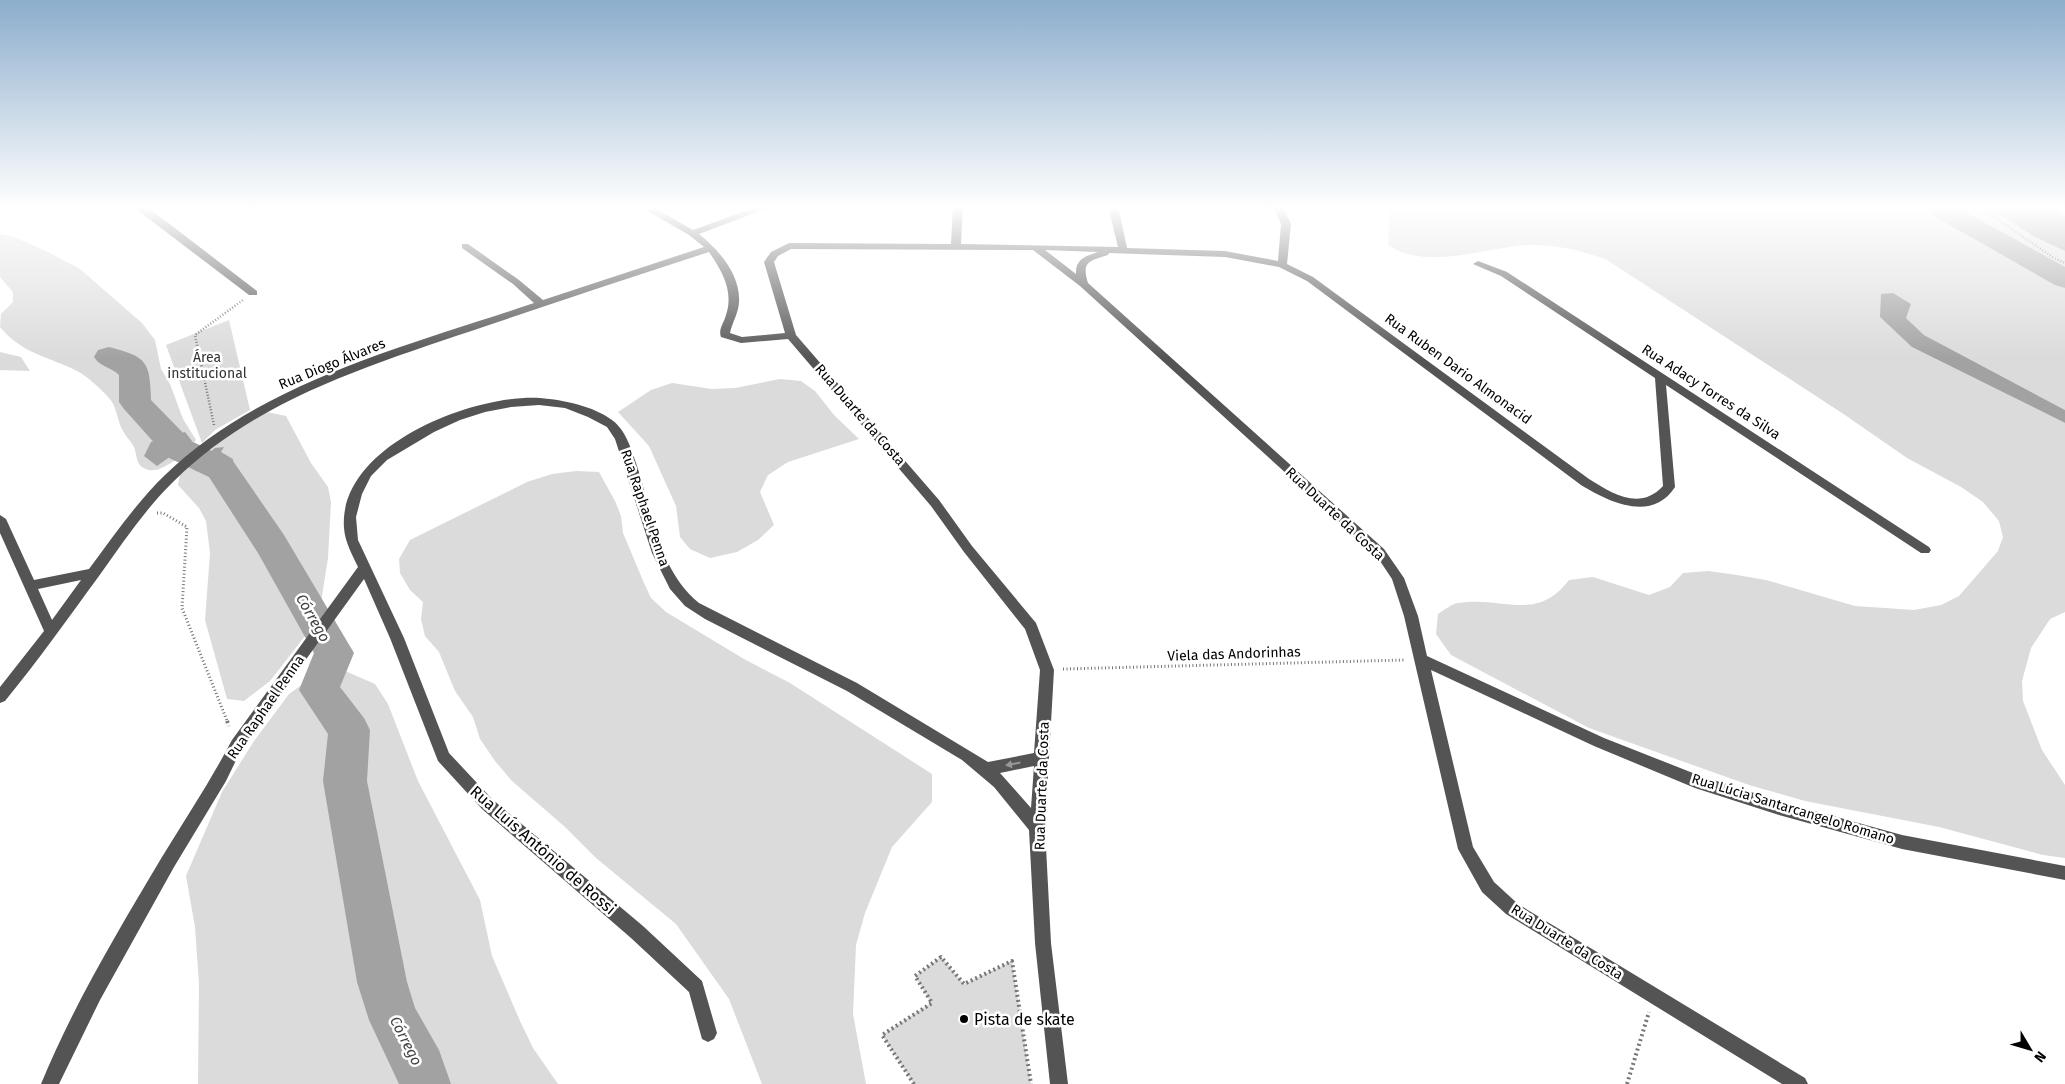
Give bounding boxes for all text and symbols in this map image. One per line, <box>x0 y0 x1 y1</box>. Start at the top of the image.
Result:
street label: Rua Ruben Dario Almonacid <box>1381 310 1535 428</box>
street label: Rua Diogo Álvares <box>276 334 388 393</box>
street label: Rua Adacy Torres da Silva <box>1639 341 1783 443</box>
park label: Área institucional <box>167 348 247 382</box>
street label: Rua Duarte da Costa <box>811 361 909 469</box>
street label: Rua Raphael Penna <box>617 447 673 569</box>
street label: Rua Duarte da Costa <box>1282 464 1388 564</box>
water label: Córrego <box>292 591 334 645</box>
street label: Viela das Andorinhas <box>1167 643 1301 665</box>
street label: Rua Raphael Penna <box>224 652 308 762</box>
street label: Rua Duarte da Costa <box>1031 721 1053 851</box>
one-way arrow <box>1005 760 1021 768</box>
street label: Rua Lúcia Santarcangelo Romano <box>1690 770 1896 848</box>
street label: Rua Luís Antônio de Rossi <box>466 782 620 918</box>
street label: Rua Duarte da Costa <box>1508 901 1626 983</box>
place label: Pista de skate <box>974 1010 1075 1029</box>
water label: Córrego <box>386 1013 426 1069</box>
marker: Pista de skate <box>958 1013 970 1025</box>
north arrow <box>2005 1024 2055 1074</box>
text: N <box>2030 1048 2049 1066</box>

